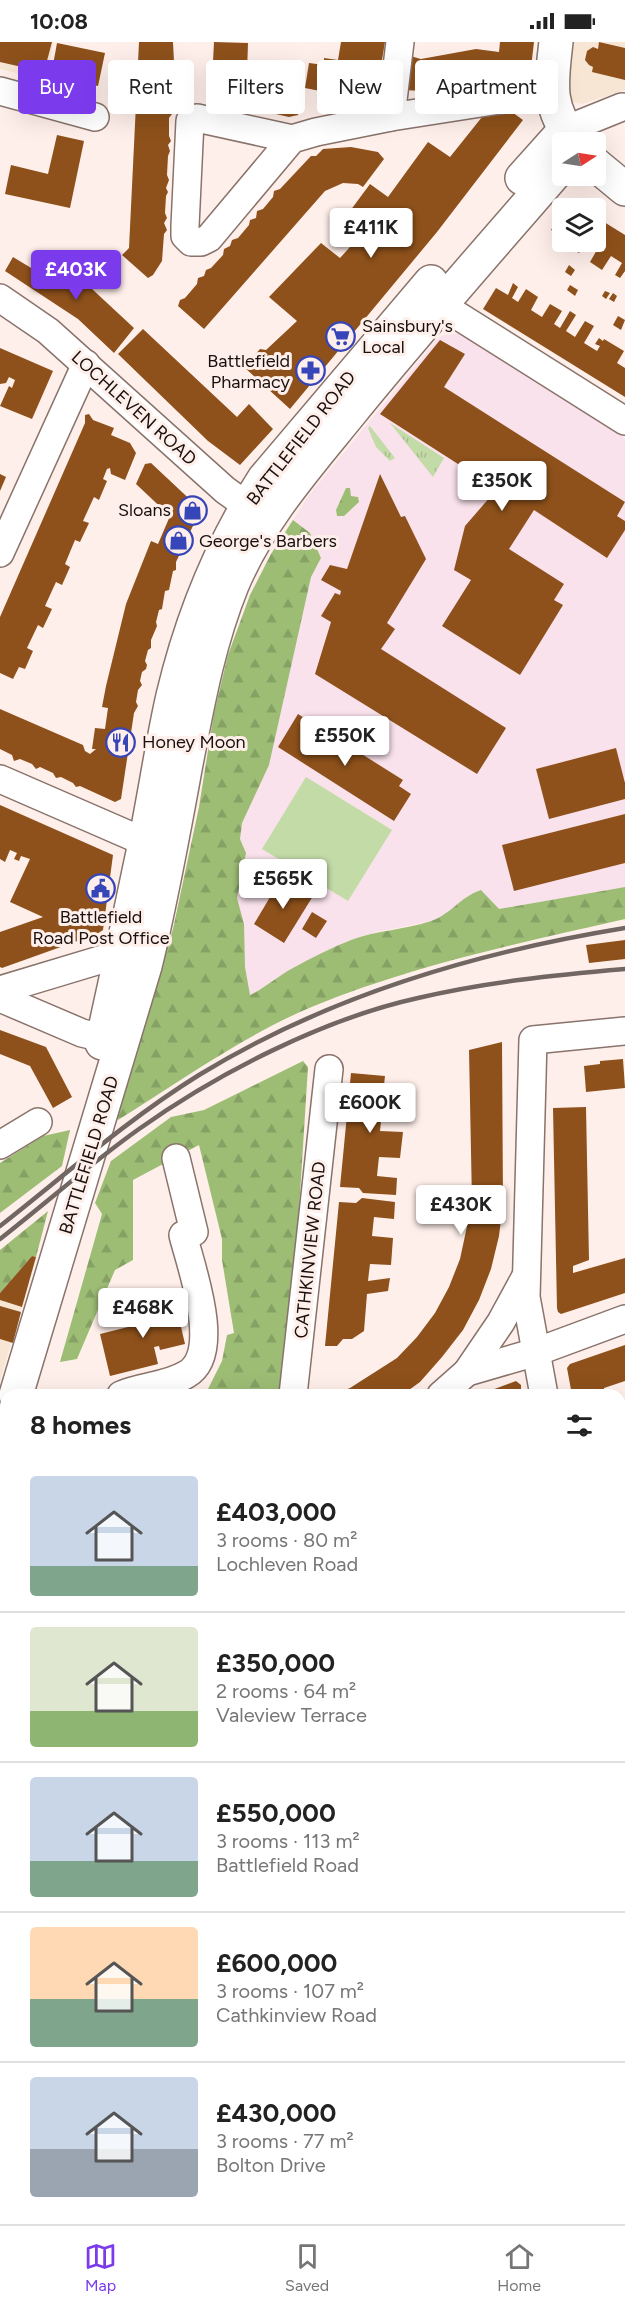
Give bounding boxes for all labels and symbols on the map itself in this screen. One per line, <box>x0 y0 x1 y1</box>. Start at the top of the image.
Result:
north arrow <box>552 132 606 186</box>
pin: £411K <box>329 208 413 259</box>
pin: £403K <box>34 250 118 301</box>
place label: Sainsbury's Local <box>362 315 453 358</box>
supermarket icon: Sainsbury's Local <box>325 320 357 352</box>
street label: LOCHLEVEN ROAD <box>67 346 201 470</box>
place label: Battlefield Pharmacy <box>207 350 291 393</box>
pharmacy icon: Battlefield Pharmacy <box>295 355 327 387</box>
street label: BATTLEFIELD ROAD <box>242 367 360 509</box>
pin: £350K <box>460 461 544 512</box>
shop icon: Sloans <box>176 494 208 526</box>
place label: Sloans <box>118 499 171 521</box>
shop icon: George's Barbers <box>162 525 194 557</box>
place label: George's Barbers <box>199 530 337 552</box>
pin: £550K <box>303 716 387 767</box>
restaurant icon: Honey Moon <box>105 726 137 758</box>
place label: Honey Moon <box>142 731 246 753</box>
pin: £565K <box>241 859 325 910</box>
public building icon: Battlefield Road Post Office <box>85 872 117 904</box>
place label: Battlefield Road Post Office <box>32 906 170 949</box>
street label: BATTLEFIELD ROAD <box>54 1073 124 1237</box>
pin: £600K <box>328 1083 412 1134</box>
street label: CATHKINVIEW ROAD <box>290 1160 330 1340</box>
pin: £430K <box>419 1185 503 1236</box>
pin: £468K <box>101 1288 185 1339</box>

